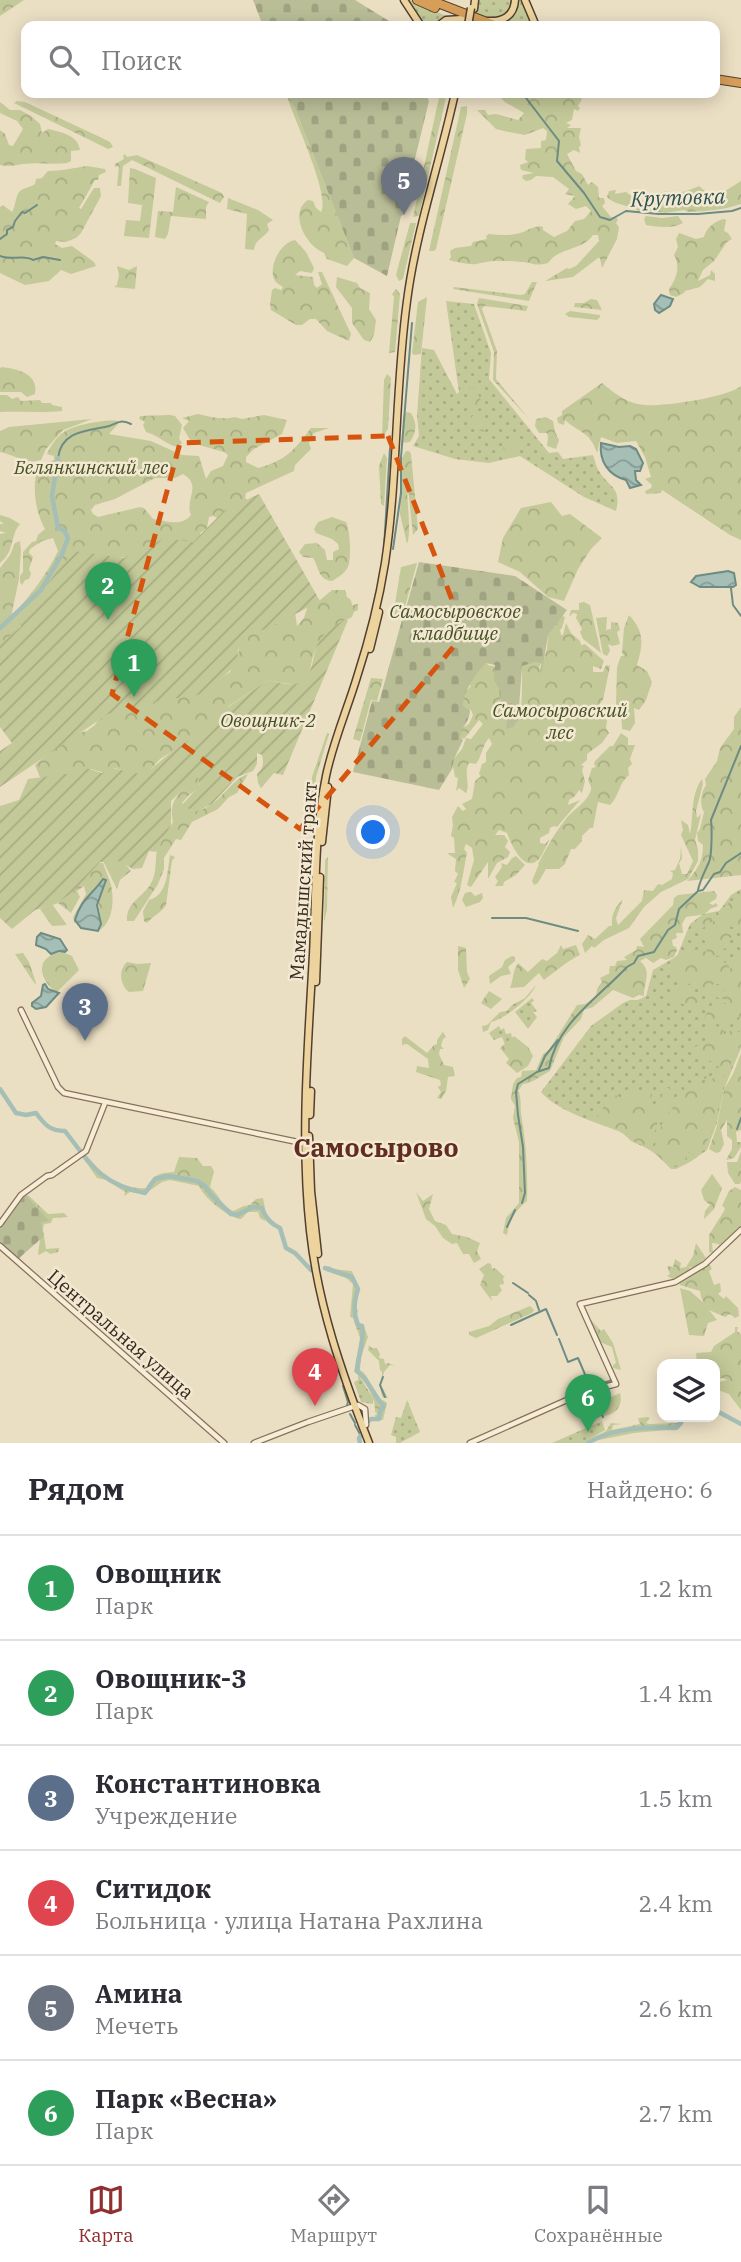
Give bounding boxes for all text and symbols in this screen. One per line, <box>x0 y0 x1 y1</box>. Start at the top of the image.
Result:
search box <box>21 21 720 98</box>
icon: search <box>45 41 83 79</box>
text: Поиск <box>101 43 182 77</box>
pin: 5 <box>381 157 427 215</box>
water label: Крутовка <box>629 181 727 213</box>
park label: Белянкинский лес <box>13 455 168 479</box>
pin: 2 <box>85 562 131 620</box>
park label: Самосыровское кладбище <box>389 599 521 645</box>
pin: 1 <box>111 639 157 697</box>
park label: Самосыровский лес <box>492 698 628 744</box>
park label: Овощник-2 <box>220 708 316 732</box>
street label: Мамадышский тракт <box>284 781 322 981</box>
your location <box>356 815 390 849</box>
pin: 3 <box>62 983 108 1041</box>
district label: Самосырово <box>293 1130 459 1164</box>
street label: Центральная улица <box>43 1264 199 1404</box>
pin: 4 <box>292 1348 338 1406</box>
map controls <box>657 1359 720 1422</box>
button: layers <box>657 1359 720 1422</box>
pin: 6 <box>565 1374 611 1432</box>
text: Рядом <box>28 1469 124 1508</box>
text: Найдено: 6 <box>587 1474 713 1504</box>
text: Овощник <box>95 1556 221 1590</box>
text: 1 <box>44 1573 58 1603</box>
text: 1.2 km <box>639 1573 713 1603</box>
text: Парк <box>95 1590 153 1620</box>
text: Овощник-3 <box>95 1661 247 1695</box>
text: 2 <box>44 1678 58 1708</box>
text: 1.4 km <box>639 1678 713 1708</box>
text: Парк <box>95 1695 153 1725</box>
text: Константиновка <box>95 1766 321 1800</box>
text: 3 <box>44 1783 58 1813</box>
text: 1.5 km <box>639 1783 713 1813</box>
text: Учреждение <box>95 1800 237 1830</box>
text: Ситидок <box>95 1871 211 1905</box>
text: 4 <box>44 1888 58 1918</box>
text: 2.4 km <box>639 1888 713 1918</box>
text: Больница · улица Натана Рахлина <box>95 1905 483 1935</box>
text: Амина <box>95 1976 183 2010</box>
text: 5 <box>44 1993 58 2023</box>
text: 2.6 km <box>639 1993 713 2023</box>
text: Мечеть <box>95 2010 179 2040</box>
text: Парк «Весна» <box>95 2081 277 2115</box>
text: 6 <box>44 2098 58 2128</box>
text: 2.7 km <box>639 2098 713 2128</box>
text: Парк <box>95 2115 153 2145</box>
tab: Карта <box>78 2181 134 2247</box>
tab: Маршрут <box>290 2181 377 2247</box>
tab: Сохранённые <box>534 2181 663 2247</box>

